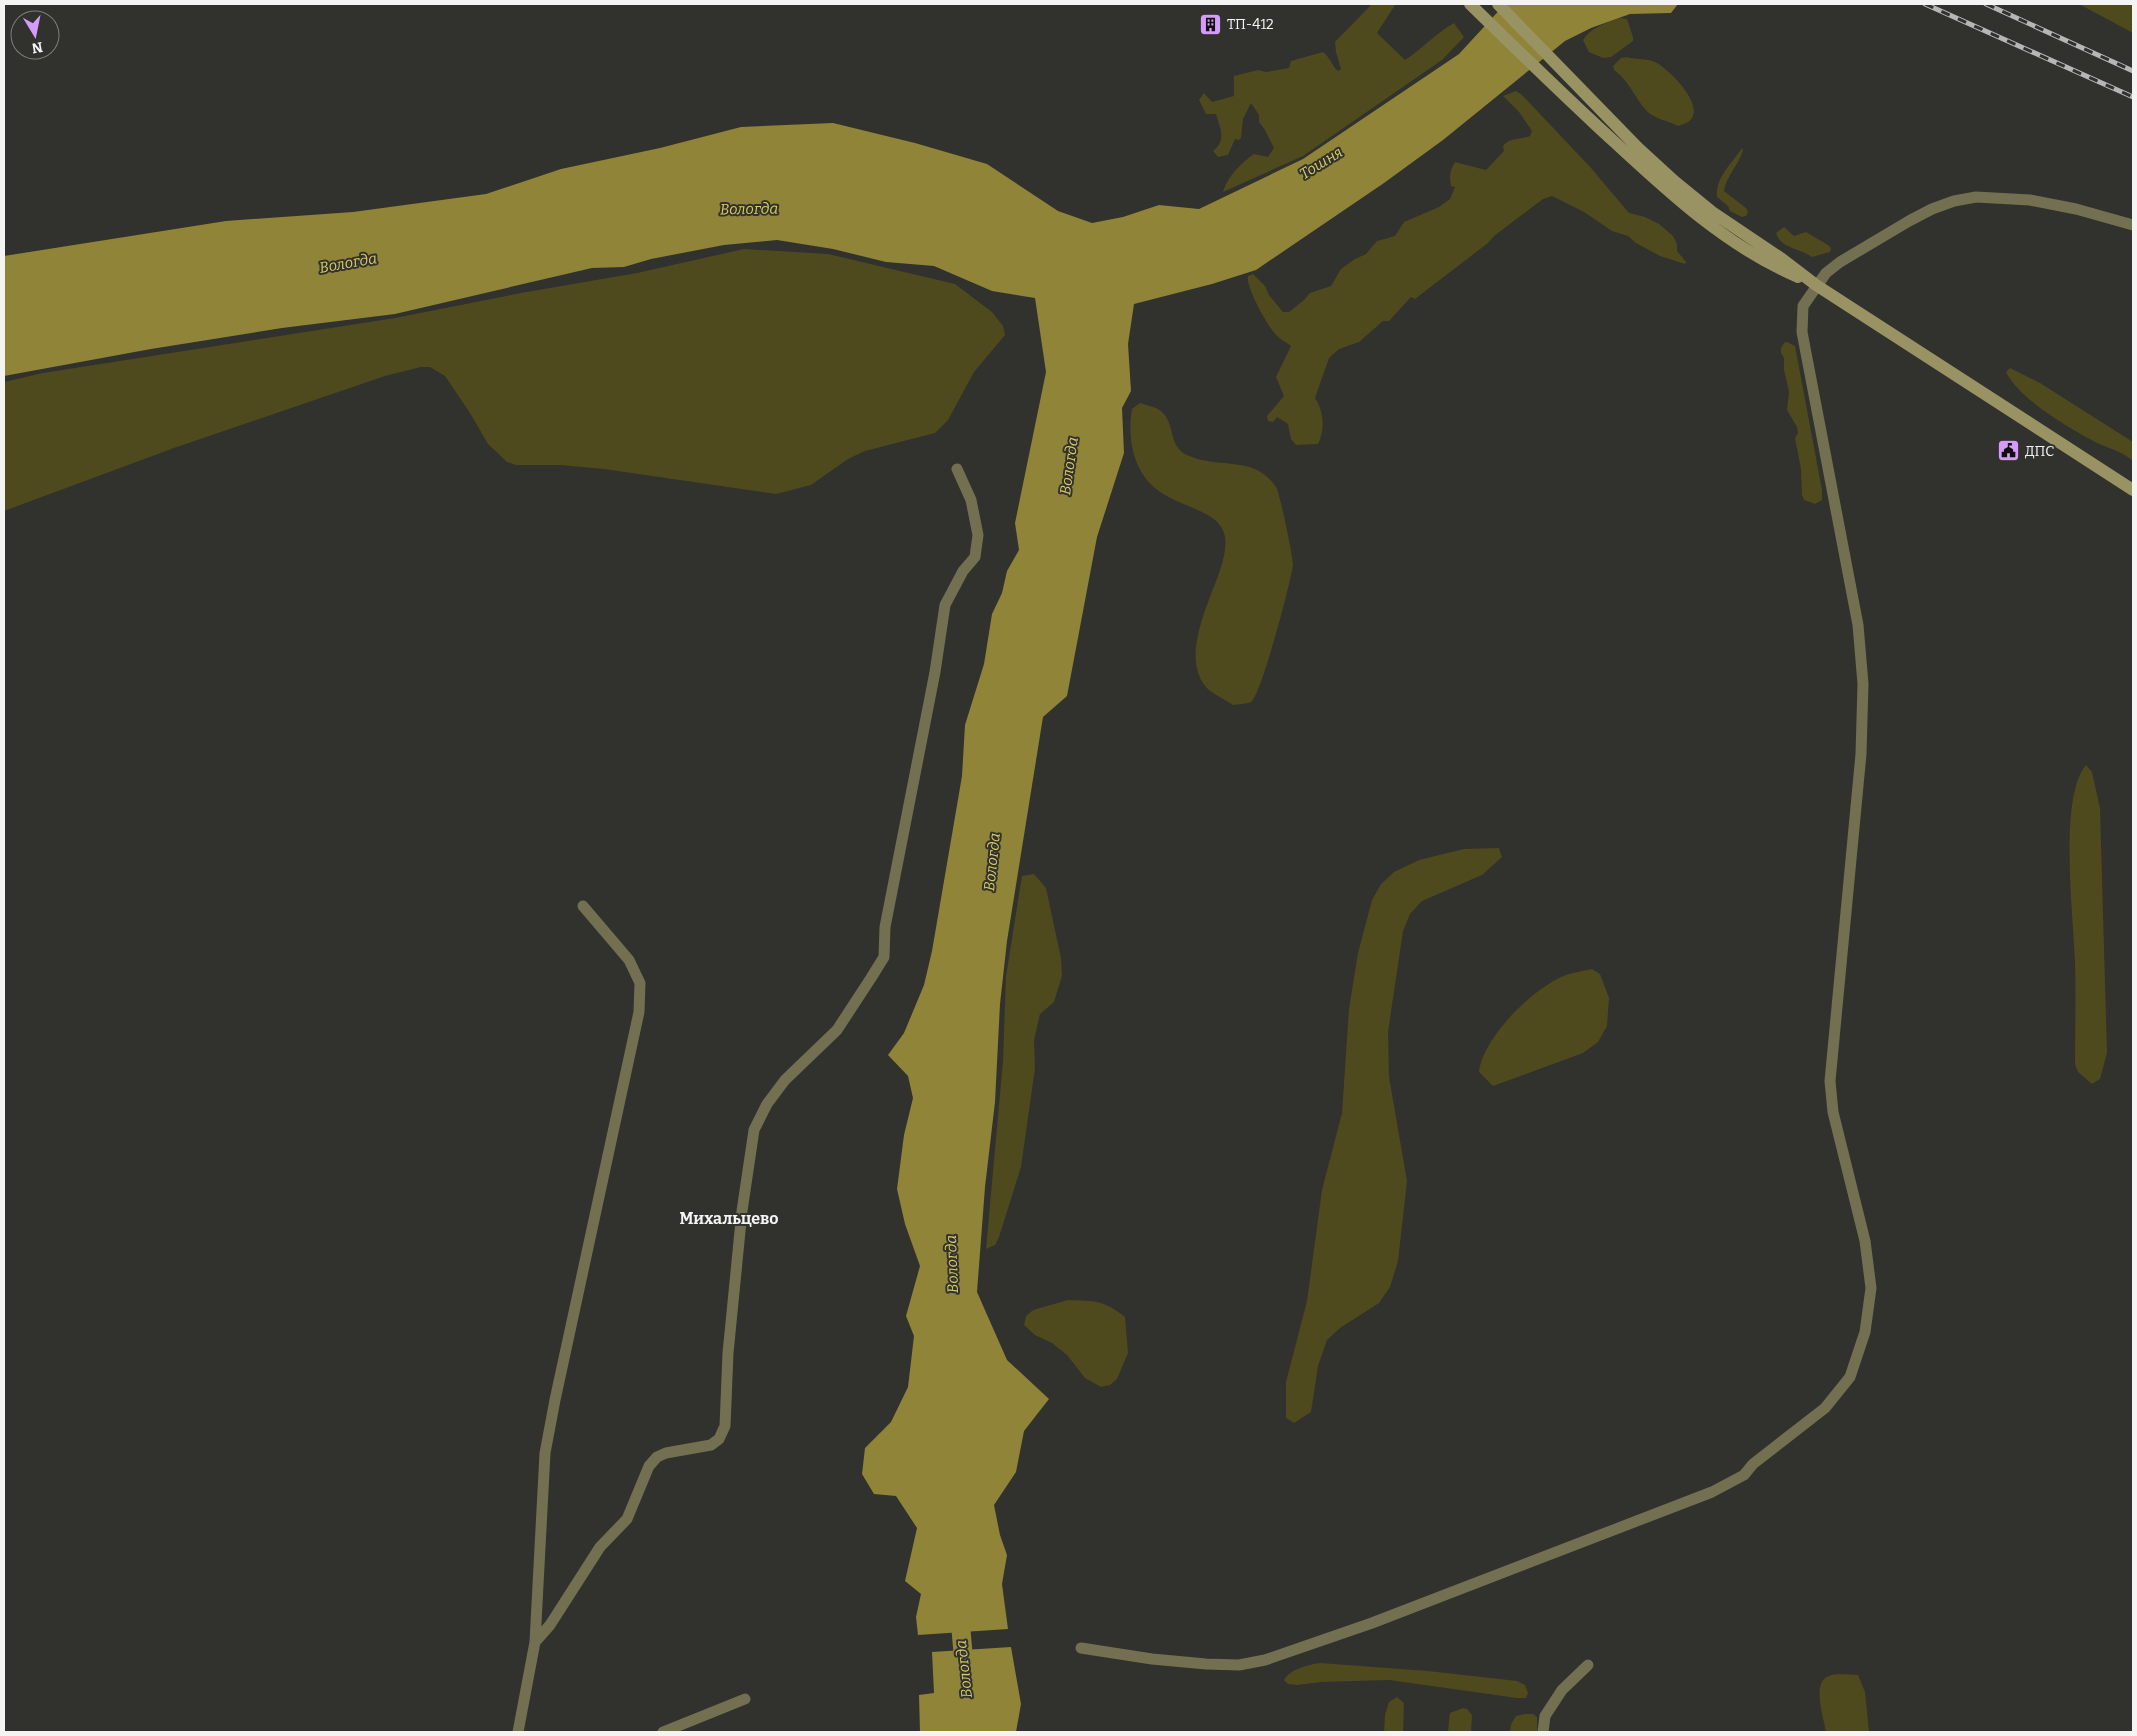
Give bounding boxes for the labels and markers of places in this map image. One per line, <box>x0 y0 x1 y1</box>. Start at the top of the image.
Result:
building icon: ТП-412 <box>1199 12 1223 36</box>
place label: ТП-412 <box>1227 16 1274 33</box>
public building icon: ДПС <box>1997 439 2021 463</box>
place label: ДПС <box>2025 443 2054 460</box>

